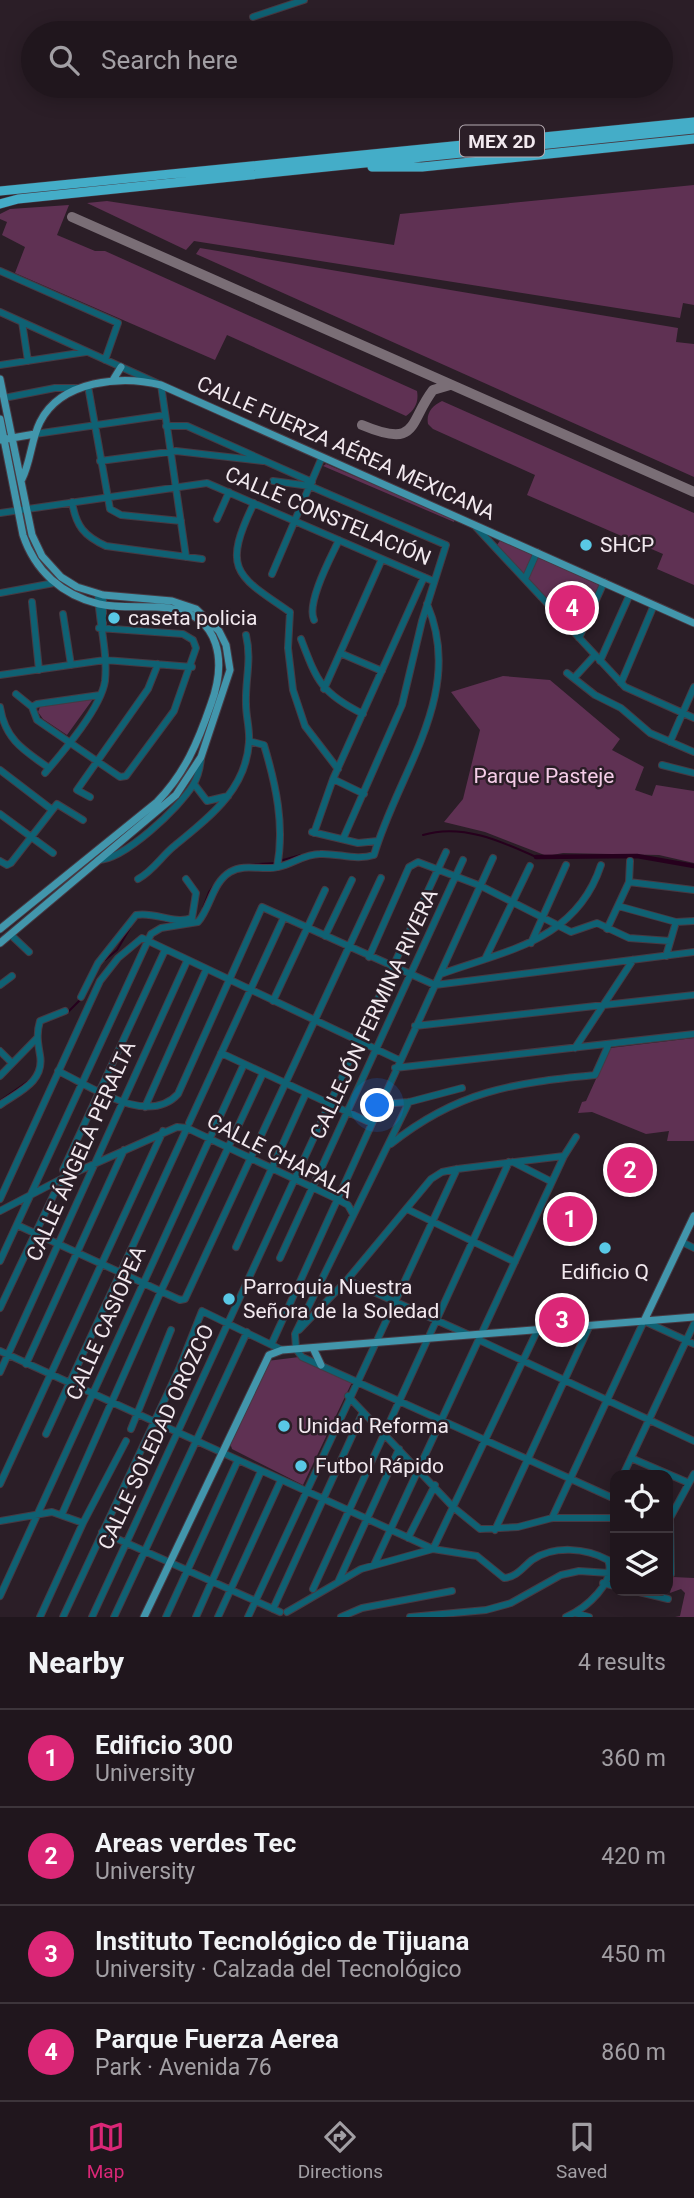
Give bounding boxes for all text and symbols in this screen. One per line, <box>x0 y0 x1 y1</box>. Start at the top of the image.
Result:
search box <box>21 21 673 98</box>
icon: search <box>45 41 83 79</box>
text: Search here <box>101 45 238 75</box>
road number: MEX 2D <box>460 125 544 156</box>
street label: CALLE FUERZA AÉREA MEXICANA <box>193 371 499 525</box>
street label: CALLE CONSTELACIÓN <box>222 462 434 570</box>
place label: SHCP <box>600 533 654 557</box>
marker: SHCP <box>578 537 594 553</box>
pin: 4 <box>549 582 595 634</box>
place label: caseta policia <box>128 606 257 630</box>
marker: caseta policia <box>106 610 122 626</box>
park label: Parque Pasteje <box>474 764 614 788</box>
street label: CALLEJÓN FERMINA RIVERA <box>305 885 443 1143</box>
street label: CALLE ÁNGELA PERALTA <box>22 1037 141 1265</box>
your location <box>360 1088 394 1122</box>
street label: CALLE CHAPALA <box>203 1109 357 1203</box>
pin: 2 <box>607 1144 653 1196</box>
pin: 1 <box>547 1193 593 1245</box>
marker: Edificio Q <box>597 1240 613 1256</box>
street label: CALLE CASIOPEA <box>61 1242 151 1404</box>
place label: Edificio Q <box>561 1260 649 1284</box>
place label: Parroquia Nuestra Señora de la Soledad <box>243 1275 439 1323</box>
marker: Parroquia Nuestra Señora de la Soledad <box>221 1291 237 1307</box>
pin: 3 <box>539 1294 585 1346</box>
street label: CALLE SOLEDAD OROZCO <box>93 1321 219 1553</box>
place label: Unidad Reforma <box>298 1414 449 1438</box>
marker: Unidad Reforma <box>276 1418 292 1434</box>
place label: Futbol Rápido <box>315 1454 444 1478</box>
marker: Futbol Rápido <box>293 1458 309 1474</box>
map controls <box>610 1470 673 1596</box>
button: locate <box>610 1470 673 1533</box>
button: layers <box>610 1533 673 1596</box>
text: Nearby <box>28 1645 124 1680</box>
text: 4 results <box>578 1649 666 1676</box>
text: Edificio 300 <box>95 1730 233 1760</box>
text: 1 <box>44 1745 58 1772</box>
text: 360 m <box>601 1745 666 1772</box>
text: University <box>95 1760 195 1787</box>
text: Areas verdes Tec <box>95 1828 296 1858</box>
text: 2 <box>44 1843 58 1870</box>
text: 420 m <box>601 1843 666 1870</box>
text: University <box>95 1858 195 1885</box>
text: Instituto Tecnológico de Tijuana <box>95 1926 469 1956</box>
text: 3 <box>44 1941 58 1968</box>
text: 450 m <box>601 1941 666 1968</box>
text: University · Calzada del Tecnológico <box>95 1956 462 1983</box>
text: Parque Fuerza Aerea <box>95 2024 339 2054</box>
text: 4 <box>44 2039 58 2066</box>
text: 860 m <box>601 2039 666 2066</box>
text: Park · Avenida 76 <box>95 2054 272 2081</box>
tab: Map <box>87 2118 125 2183</box>
tab: Directions <box>298 2118 383 2183</box>
tab: Saved <box>556 2118 607 2183</box>

